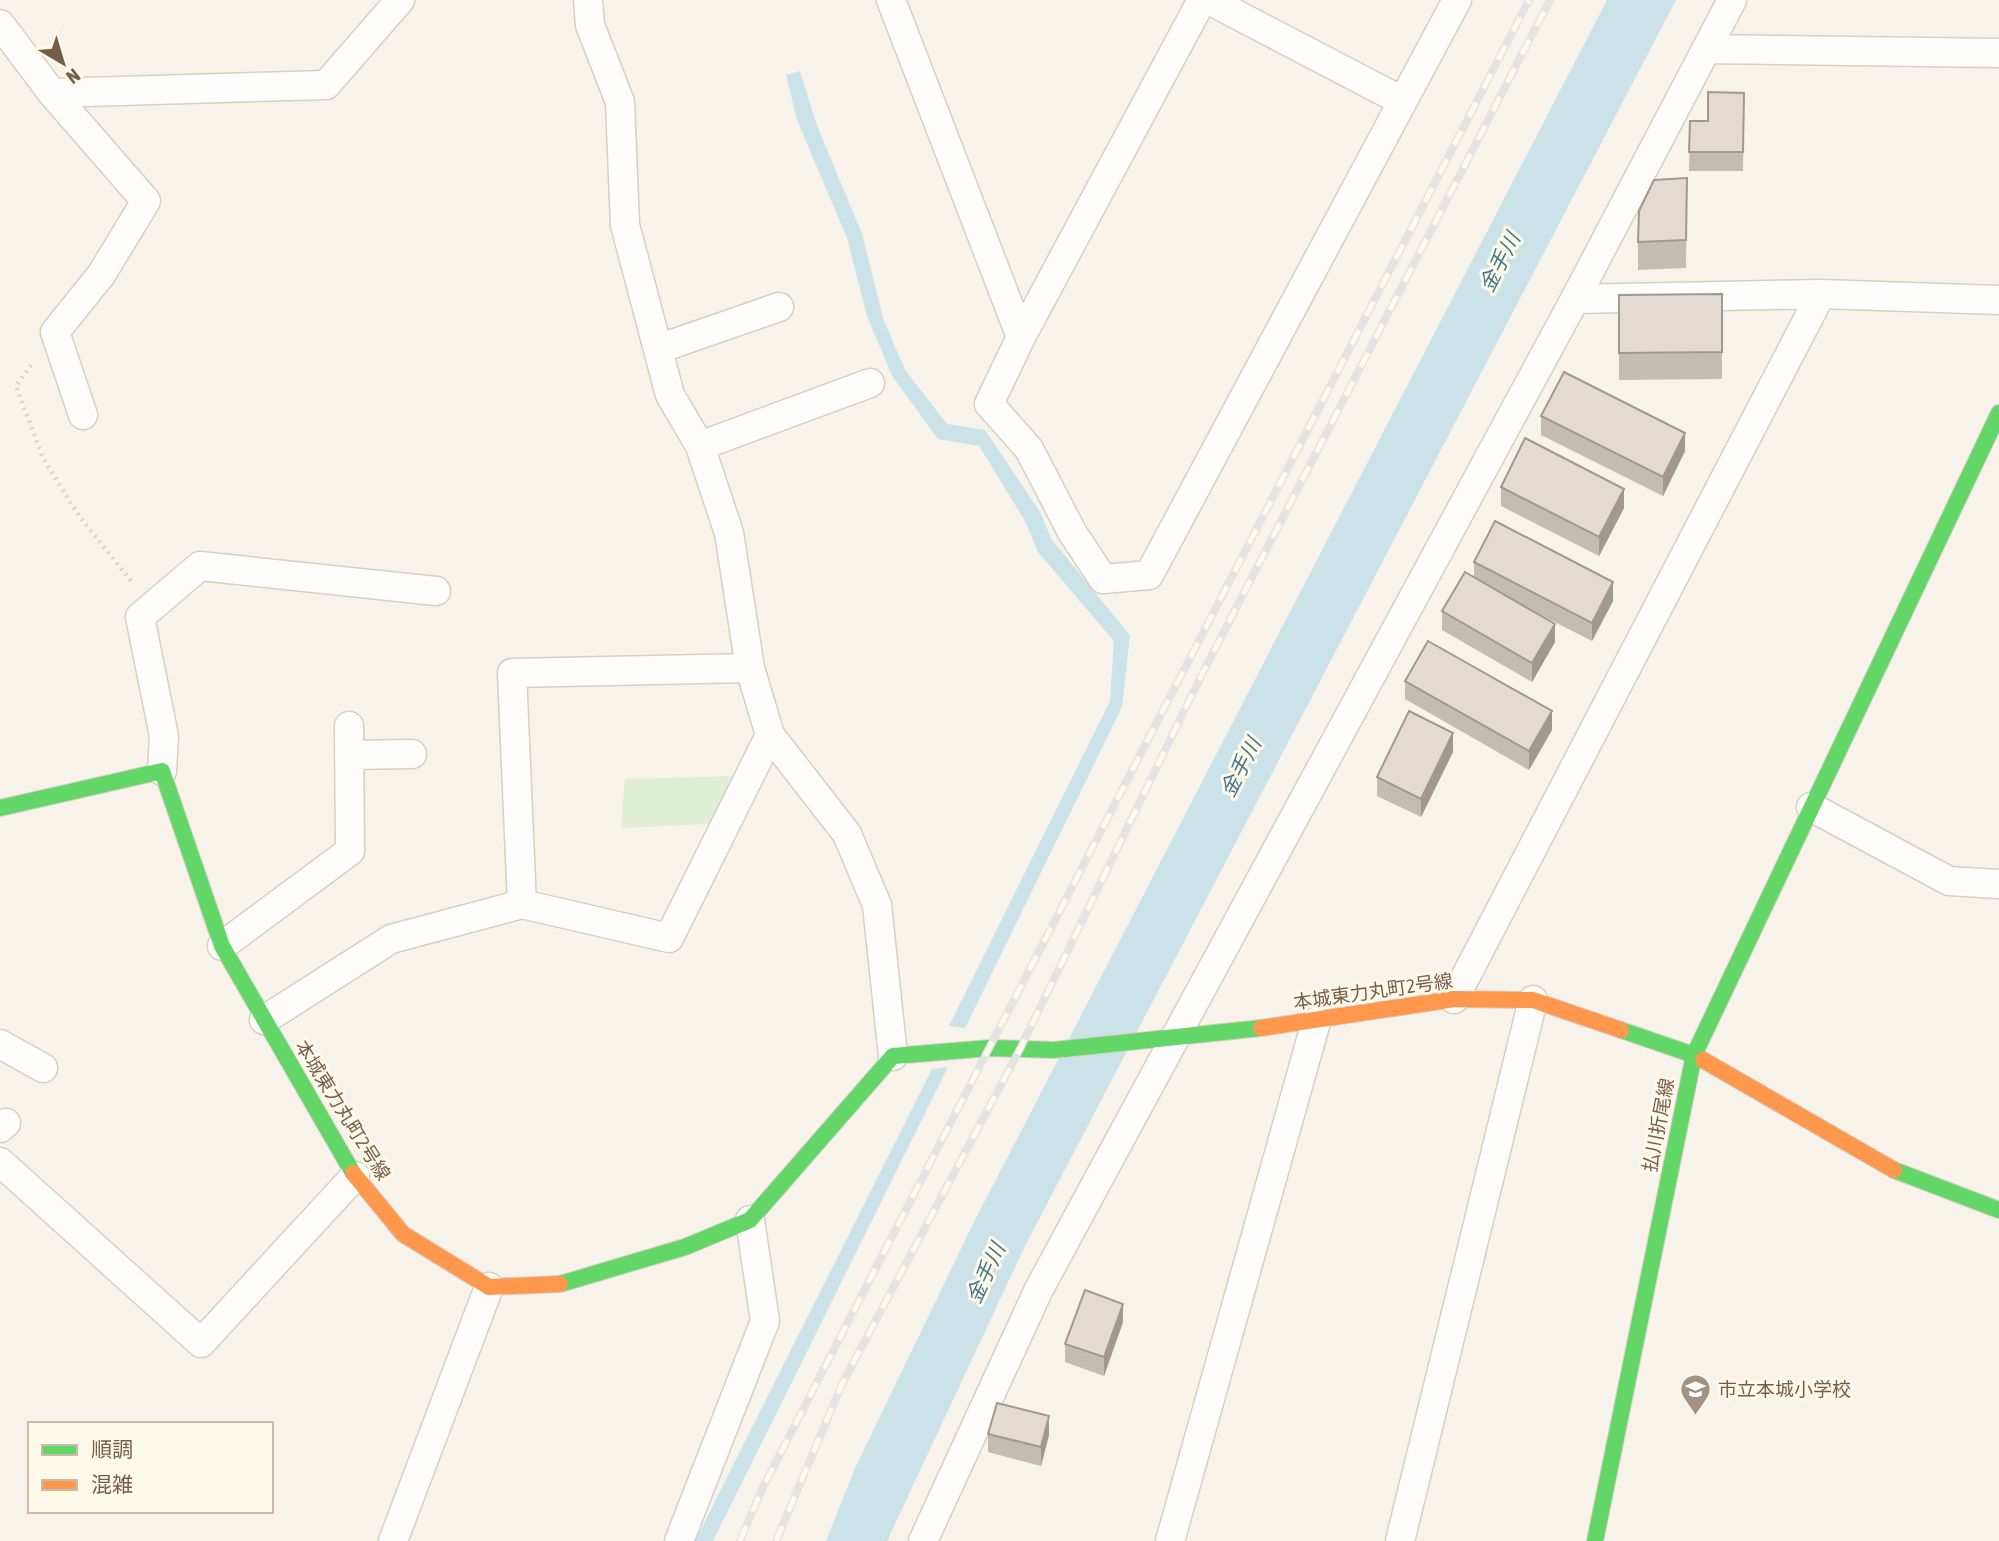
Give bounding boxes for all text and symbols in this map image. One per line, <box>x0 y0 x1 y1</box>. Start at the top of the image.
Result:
north arrow <box>28 28 98 98</box>
text: N <box>62 64 85 89</box>
water label: 金手川 <box>1474 227 1525 296</box>
water label: 金手川 <box>1215 732 1266 801</box>
street label: 本城東力丸町2号線 <box>1292 969 1454 1013</box>
street label: 本城東力丸町2号線 <box>291 1036 395 1184</box>
street label: 払川折尾線 <box>1638 1076 1678 1174</box>
water label: 金手川 <box>961 1238 1010 1307</box>
school or university icon: 市立本城小学校 <box>1678 1372 1712 1416</box>
place label: 市立本城小学校 <box>1718 1378 1851 1400</box>
legend <box>28 1422 273 1513</box>
text: 順調 <box>91 1437 133 1461</box>
text: 混雑 <box>91 1472 133 1496</box>

